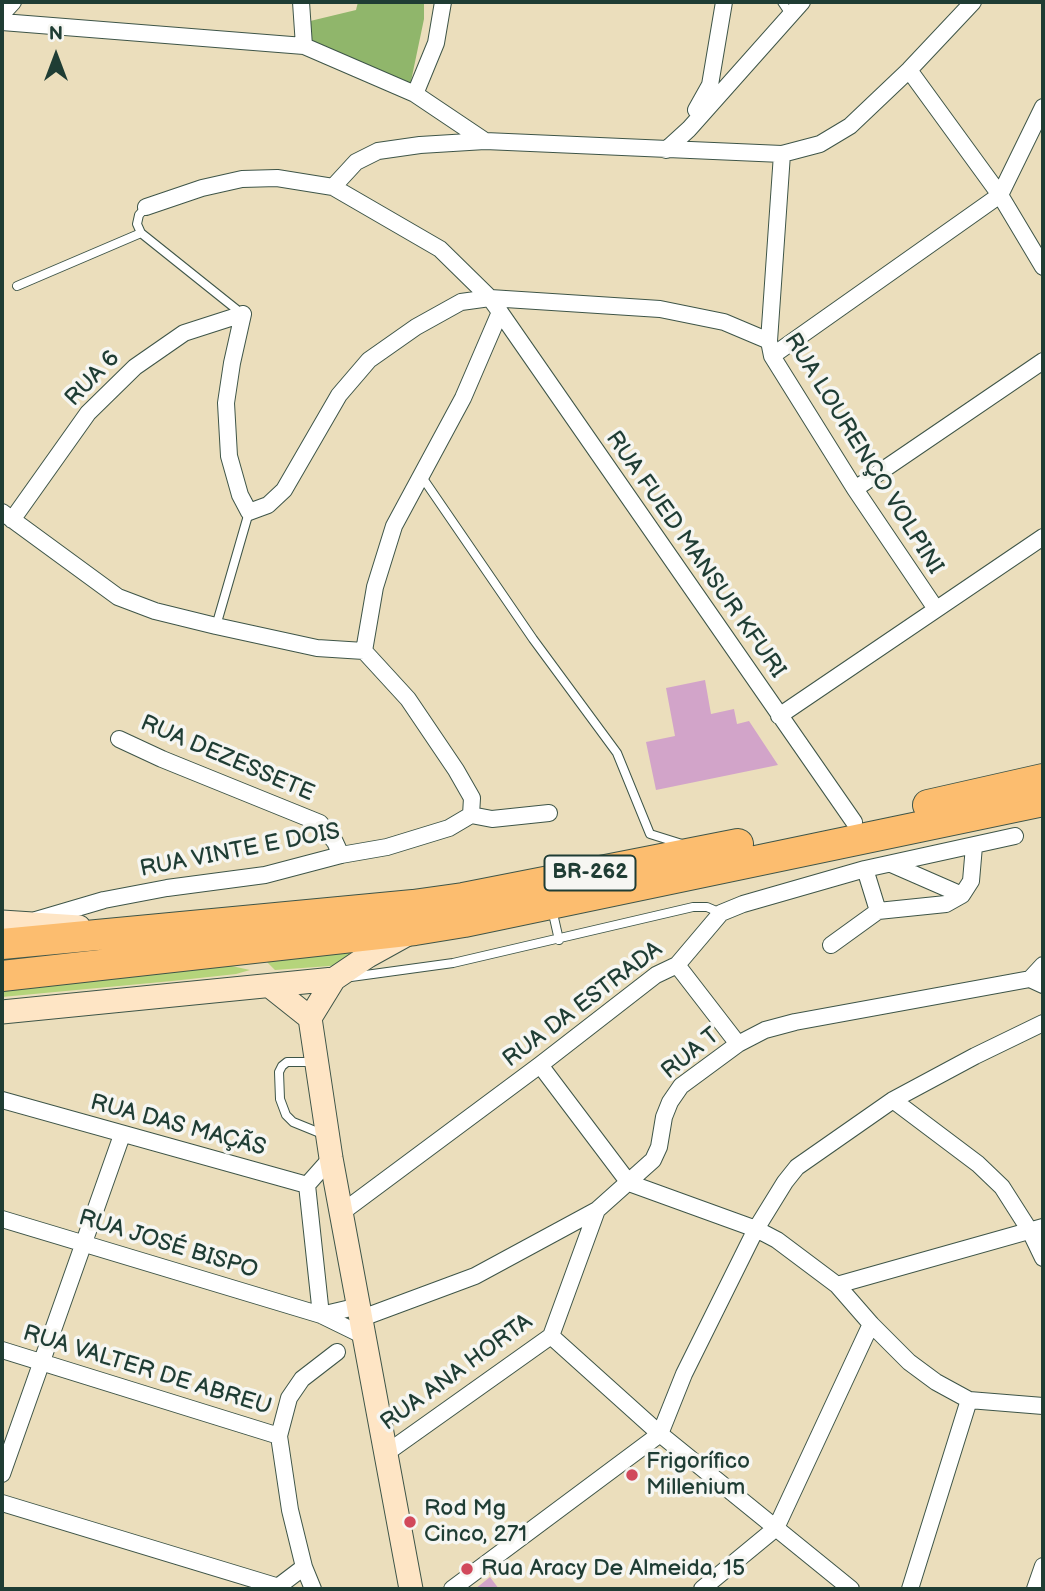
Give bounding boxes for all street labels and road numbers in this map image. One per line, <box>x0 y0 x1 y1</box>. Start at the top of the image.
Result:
street label: RUA LOURENÇO VOLPINI <box>777 328 949 580</box>
street label: RUA 6 <box>60 345 126 413</box>
street label: RUA FUED MANSUR KFURI <box>599 426 791 684</box>
street label: RUA DEZESSETE <box>136 710 318 808</box>
street label: RUA VINTE E DOIS <box>138 818 342 884</box>
road number: BR-262 <box>544 856 636 890</box>
street label: RUA DA ESTRADA <box>498 936 668 1074</box>
street label: RUA T <box>656 1022 726 1086</box>
street label: RUA DAS MAÇÃS <box>87 1089 269 1163</box>
street label: RUA JOSÉ BISPO <box>75 1205 261 1285</box>
street label: RUA ANA HORTA <box>376 1309 538 1437</box>
street label: RUA VALTER DE ABREU <box>19 1320 275 1422</box>

